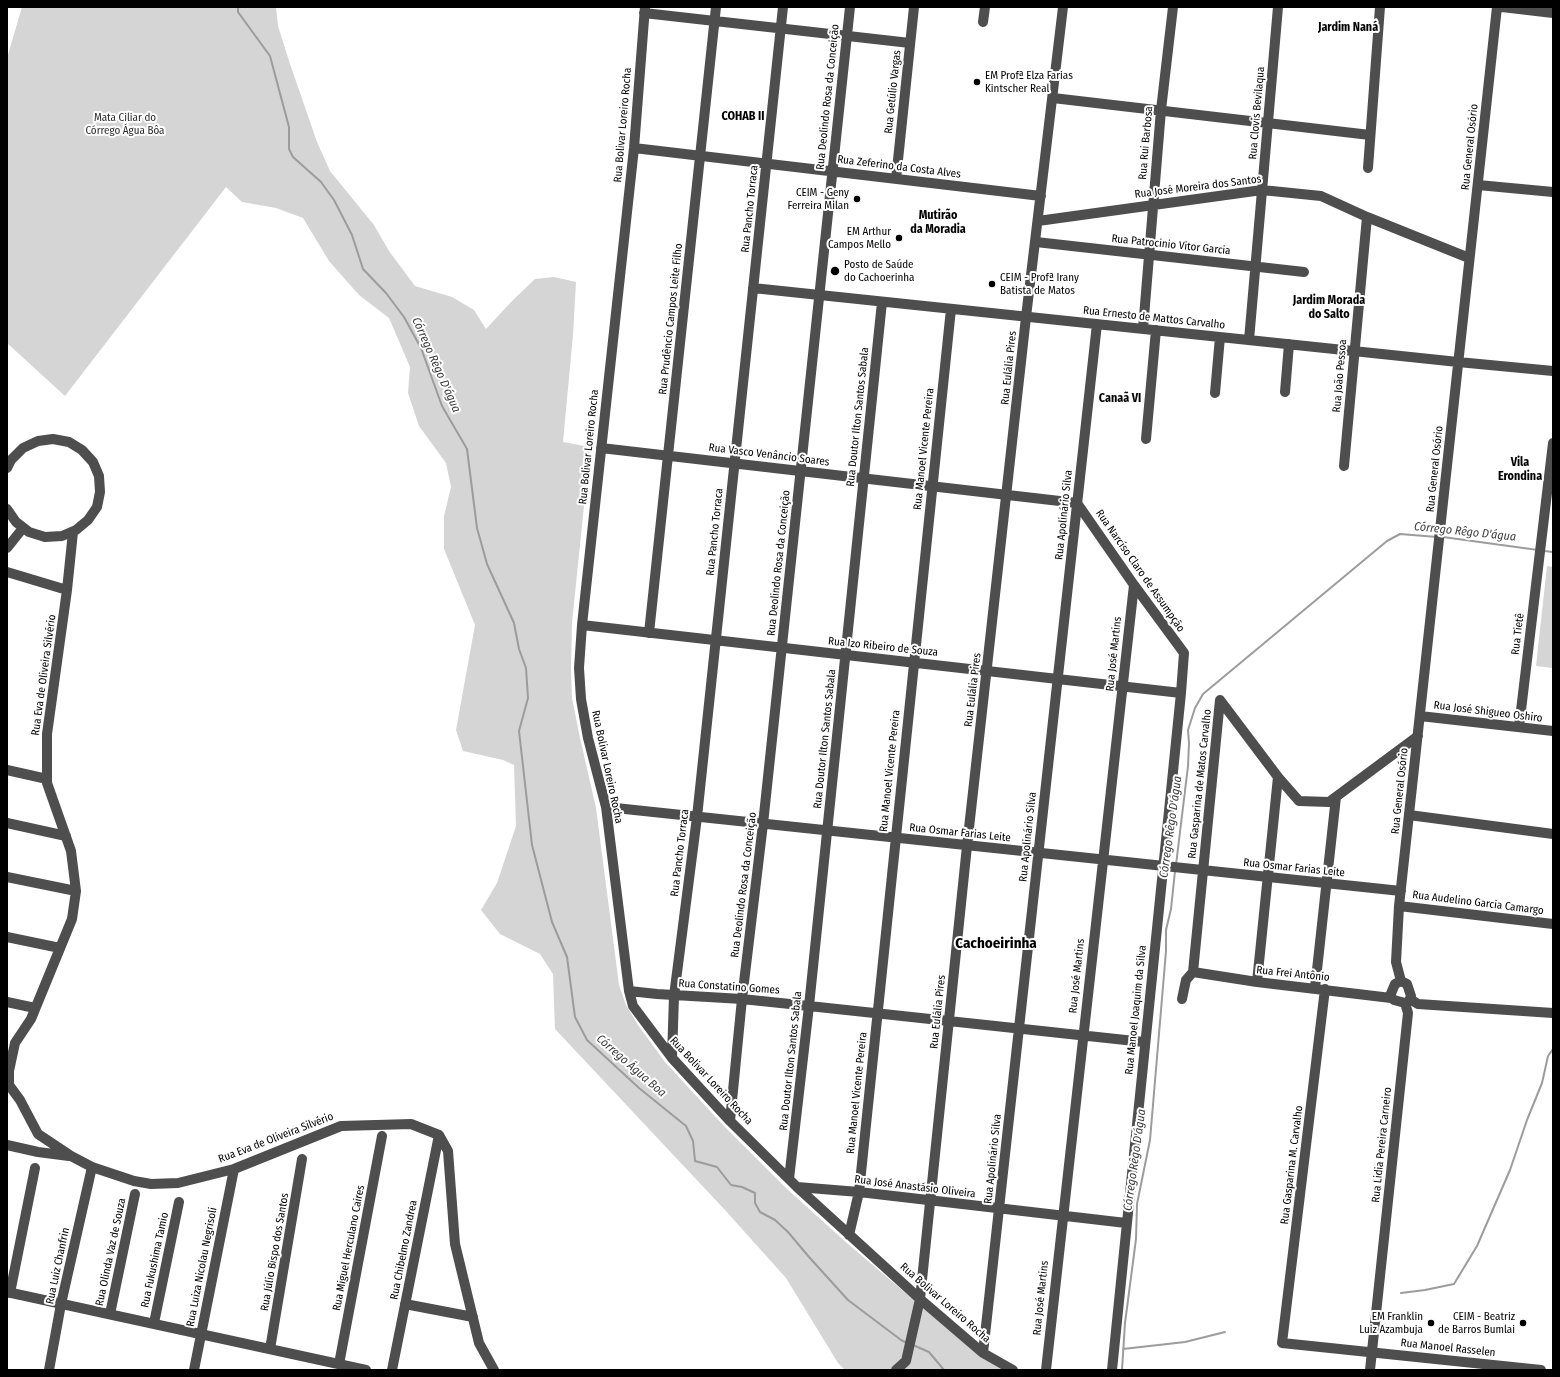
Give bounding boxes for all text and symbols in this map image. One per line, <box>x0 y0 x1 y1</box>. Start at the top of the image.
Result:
district label: Jardim Naná <box>1318 21 1378 35</box>
street label: Rua Deolindo Rosa da Conceição <box>814 23 842 171</box>
street label: Rua Getúlio Vargas <box>882 50 904 134</box>
street label: Rua Clovis Bevilaqua <box>1246 66 1268 160</box>
street label: Rua Bolivar Loreiro Rocha <box>611 67 635 183</box>
place label: EM Profª Elza Farias Kintscher Real <box>985 69 1073 95</box>
marker: EM Profª Elza Farias Kintscher Real <box>972 77 982 87</box>
street label: Rua General Osório <box>1459 103 1481 191</box>
street label: Rua Rui Barbosa <box>1136 106 1156 180</box>
district label: COHAB II <box>721 110 765 124</box>
park label: Mata Ciliar do Córrego Água Bôa <box>86 111 164 137</box>
street label: Rua Zeferino da Costa Alves <box>836 153 962 181</box>
street label: Rua Pancho Torraca <box>739 165 761 253</box>
street label: Rua José Moreira dos Santos <box>1134 173 1262 201</box>
place label: CEIM - Geny Ferreira Milan <box>787 186 849 212</box>
marker: CEIM - Geny Ferreira Milan <box>852 194 862 204</box>
district label: Mutirão da Moradia <box>910 209 966 237</box>
place label: EM Arthur Campos Mello <box>828 225 891 251</box>
street label: Rua Patrocinio Vitor Garcia <box>1111 232 1231 258</box>
marker: EM Arthur Campos Mello <box>894 233 904 243</box>
street label: Rua Prudêncio Campos Leite Filho <box>656 243 686 395</box>
place label: Posto de Saúde do Cachoerinha <box>844 258 914 284</box>
marker: Posto de Saúde do Cachoerinha <box>829 265 841 277</box>
place label: CEIM - Profª Irany Batista de Matos <box>1000 271 1079 297</box>
marker: CEIM - Profª Irany Batista de Matos <box>987 279 997 289</box>
district label: Jardim Morada do Salto <box>1293 294 1365 322</box>
street label: Rua Ernesto de Mattos Carvalho <box>1082 304 1226 332</box>
water label: Córrego Rêgo D'água <box>409 315 463 415</box>
street label: Rua Eulália Pires <box>999 330 1019 406</box>
street label: Rua João Pessoa <box>1330 339 1350 413</box>
street label: Rua Doutor Ilton Santos Sabala <box>844 347 872 487</box>
street label: Rua Manoel Vicente Pereira <box>911 387 937 511</box>
street label: Rua Bolivar Loreiro Rocha <box>576 389 602 505</box>
district label: Canaã VI <box>1099 392 1141 406</box>
street label: Rua General Osório <box>1424 425 1446 513</box>
street label: Rua Vasco Venâncio Soares <box>708 441 830 469</box>
district label: Vila Erondina <box>1498 456 1542 484</box>
street label: Rua Apolinário Silva <box>1053 469 1075 561</box>
street label: Rua Pancho Torraca <box>704 488 726 576</box>
street label: Rua Deolindo Rosa da Conceição <box>765 489 793 637</box>
street label: Rua Narcíso Claro de Assumpção <box>1093 507 1187 635</box>
water label: Córrego Rêgo D'água <box>1413 519 1517 545</box>
street label: Rua Tietê <box>1509 612 1527 656</box>
street label: Rua Eva de Oliveira Silvério <box>29 614 59 736</box>
street label: Rua José Martins <box>1104 616 1124 692</box>
street label: Rua Izo Ribeiro de Souza <box>827 635 939 659</box>
street label: Rua Eulália Pires <box>962 652 984 728</box>
street label: Rua Doutor Ilton Santos Sabala <box>811 669 839 809</box>
street label: Rua José Shigueo Oshiro <box>1433 699 1543 725</box>
street label: Rua Bolivar Loreiro Rocha <box>589 709 625 825</box>
street label: Rua Manoel Vicente Pereira <box>877 709 903 833</box>
street label: Rua Gasparina de Matos Carvalho <box>1186 709 1214 859</box>
street label: Rua General Osório <box>1389 747 1411 835</box>
water label: Córrego Rêgo D'água <box>1157 775 1185 879</box>
street label: Rua Apolinário Silva <box>1017 791 1039 883</box>
street label: Rua Pancho Torraca <box>668 809 692 897</box>
street label: Rua Deolindo Rosa da Conceição <box>729 811 759 959</box>
street label: Rua Osmar Farias Leite <box>909 821 1011 845</box>
street label: Rua Osmar Farias Leite <box>1243 856 1345 880</box>
street label: Rua Audelino Garcia Camargo <box>1412 888 1544 918</box>
district label: Cachoeirinha <box>955 935 1037 953</box>
street label: Rua José Martins <box>1067 938 1087 1014</box>
street label: Rua Manoel Joaquim da Silva <box>1123 945 1149 1075</box>
street label: Rua Frei Antônio <box>1256 964 1330 984</box>
street label: Rua Eulália Pires <box>928 974 948 1050</box>
street label: Rua Constatino Gomes <box>678 977 780 997</box>
street label: Rua Doutor Ilton Santos Sabala <box>777 991 805 1131</box>
street label: Rua Manoel Vicente Pereira <box>844 1031 870 1155</box>
water label: Córrego Água Boa <box>593 1032 669 1100</box>
street label: Rua Bolivar Loreiro Rocha <box>667 1034 755 1128</box>
street label: Rua Lidia Pereira Carneiro <box>1369 1087 1395 1203</box>
street label: Rua Gasparina M. Carvalho <box>1278 1105 1306 1225</box>
water label: Córrego Rêgo D'água <box>1121 1108 1149 1212</box>
street label: Rua Eva de Oliveira Silvério <box>217 1110 335 1166</box>
street label: Rua Apolinário Silva <box>982 1113 1004 1205</box>
street label: Rua José Anastásio Oliveira <box>854 1173 976 1201</box>
street label: Rua Miguel Herculano Caires <box>330 1184 368 1312</box>
street label: Rua Júlio Bispo dos Santos <box>258 1192 292 1312</box>
street label: Rua Olinda Vaz de Souza <box>93 1197 129 1307</box>
street label: Rua Chibelmo Zandrea <box>388 1199 420 1301</box>
street label: Rua Luiza Nicolau Negrisoli <box>184 1206 220 1328</box>
street label: Rua Fukushima Tamio <box>138 1211 172 1309</box>
street label: Rua Luiz Chanfrin <box>43 1226 73 1306</box>
street label: Rua Bolivar Loreiro Rocha <box>897 1260 993 1346</box>
street label: Rua José Martins <box>1031 1260 1051 1336</box>
place label: EM Franklin Luiz Azambuja <box>1359 1310 1423 1336</box>
place label: CEIM - Beatriz de Barros Bumlai <box>1438 1310 1515 1336</box>
marker: EM Franklin Luiz Azambuja <box>1426 1318 1436 1328</box>
marker: CEIM - Beatriz de Barros Bumlai <box>1518 1318 1528 1328</box>
street label: Rua Manoel Rasselen <box>1400 1336 1496 1360</box>

